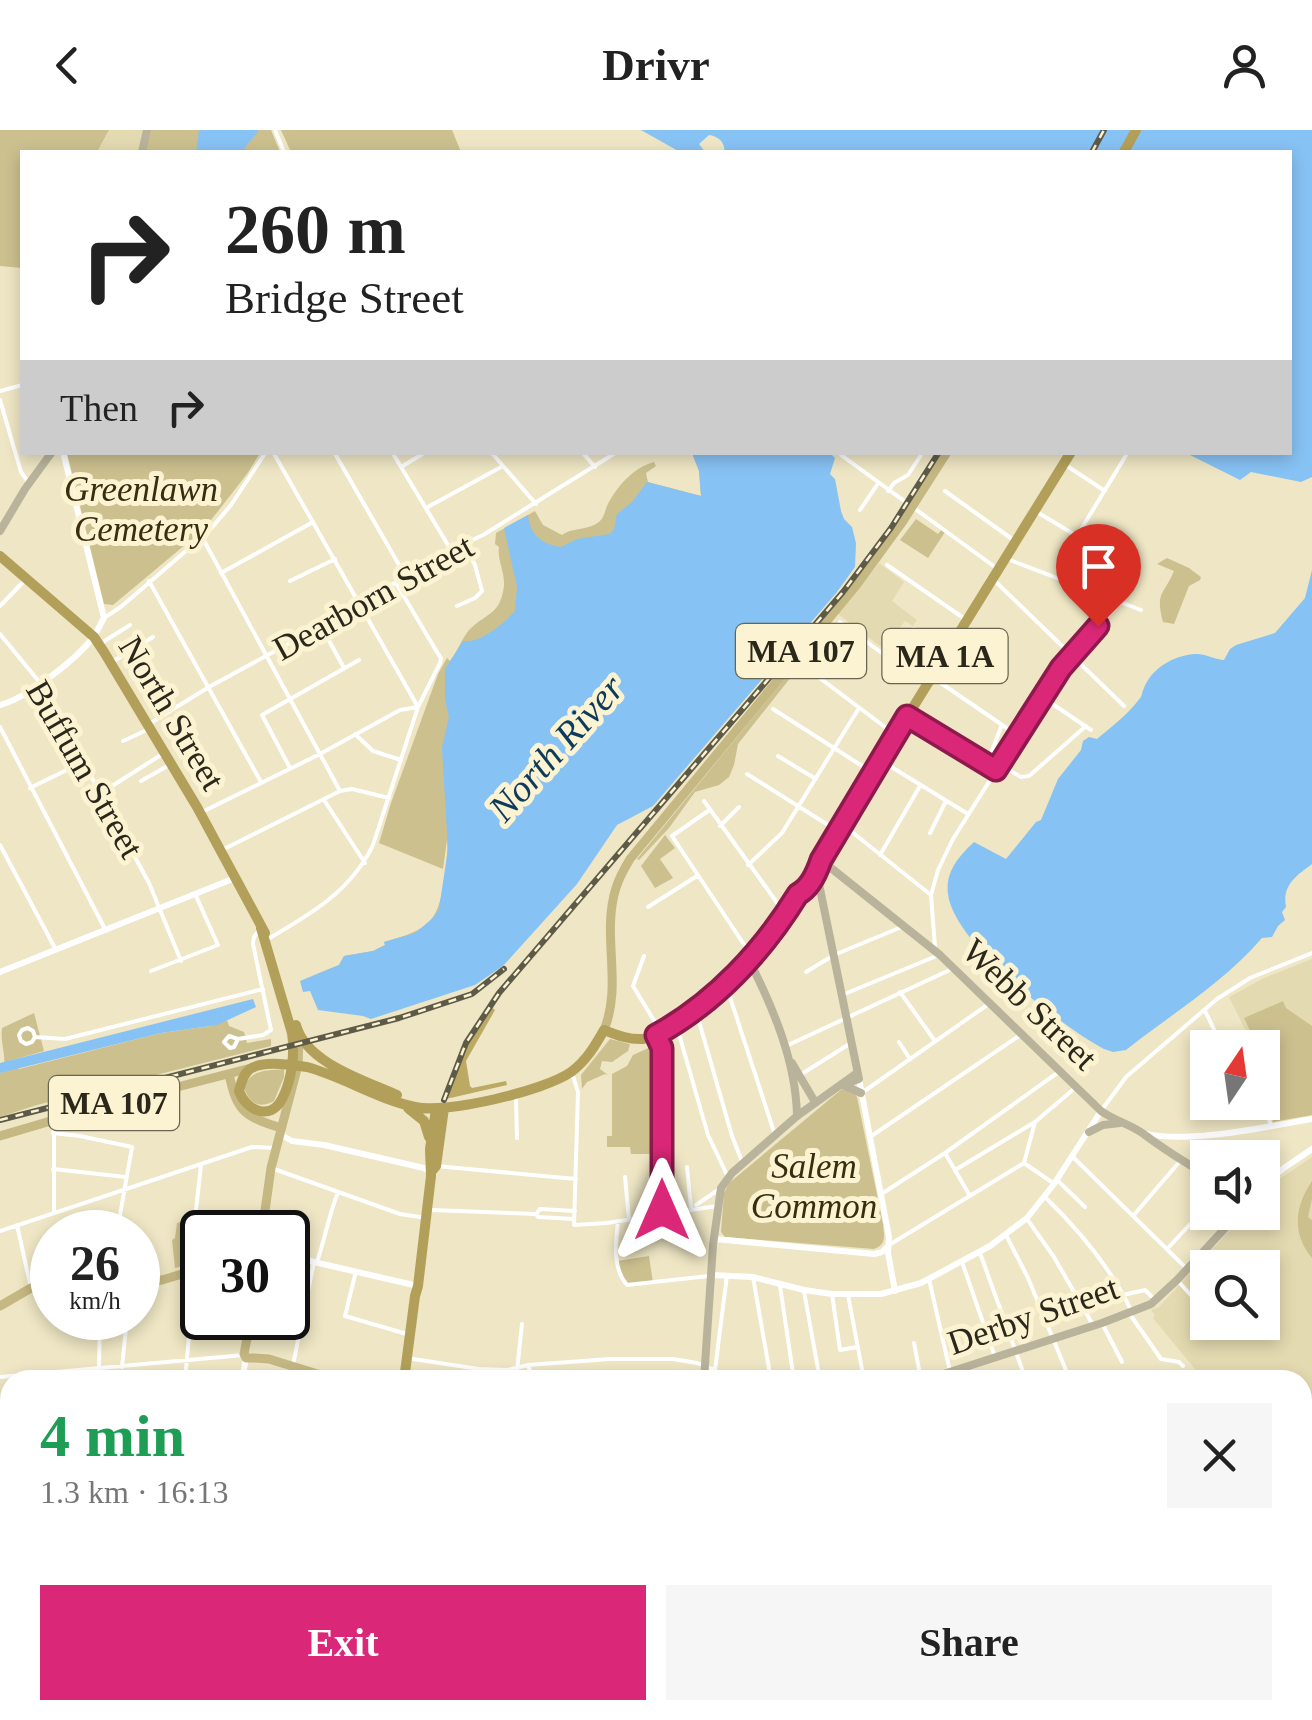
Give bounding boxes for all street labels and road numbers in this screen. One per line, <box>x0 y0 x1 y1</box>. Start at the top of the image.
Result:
street label: Dearborn Street <box>266 526 480 668</box>
road number: MA 107 <box>736 624 866 678</box>
street label: North Street <box>111 629 233 797</box>
road number: MA 1A <box>882 629 1008 683</box>
street label: Buffum Street <box>18 673 151 865</box>
street label: Webb Street <box>955 931 1105 1078</box>
road number: MA 107 <box>49 1076 179 1130</box>
street label: Derby Street <box>943 1268 1124 1363</box>

